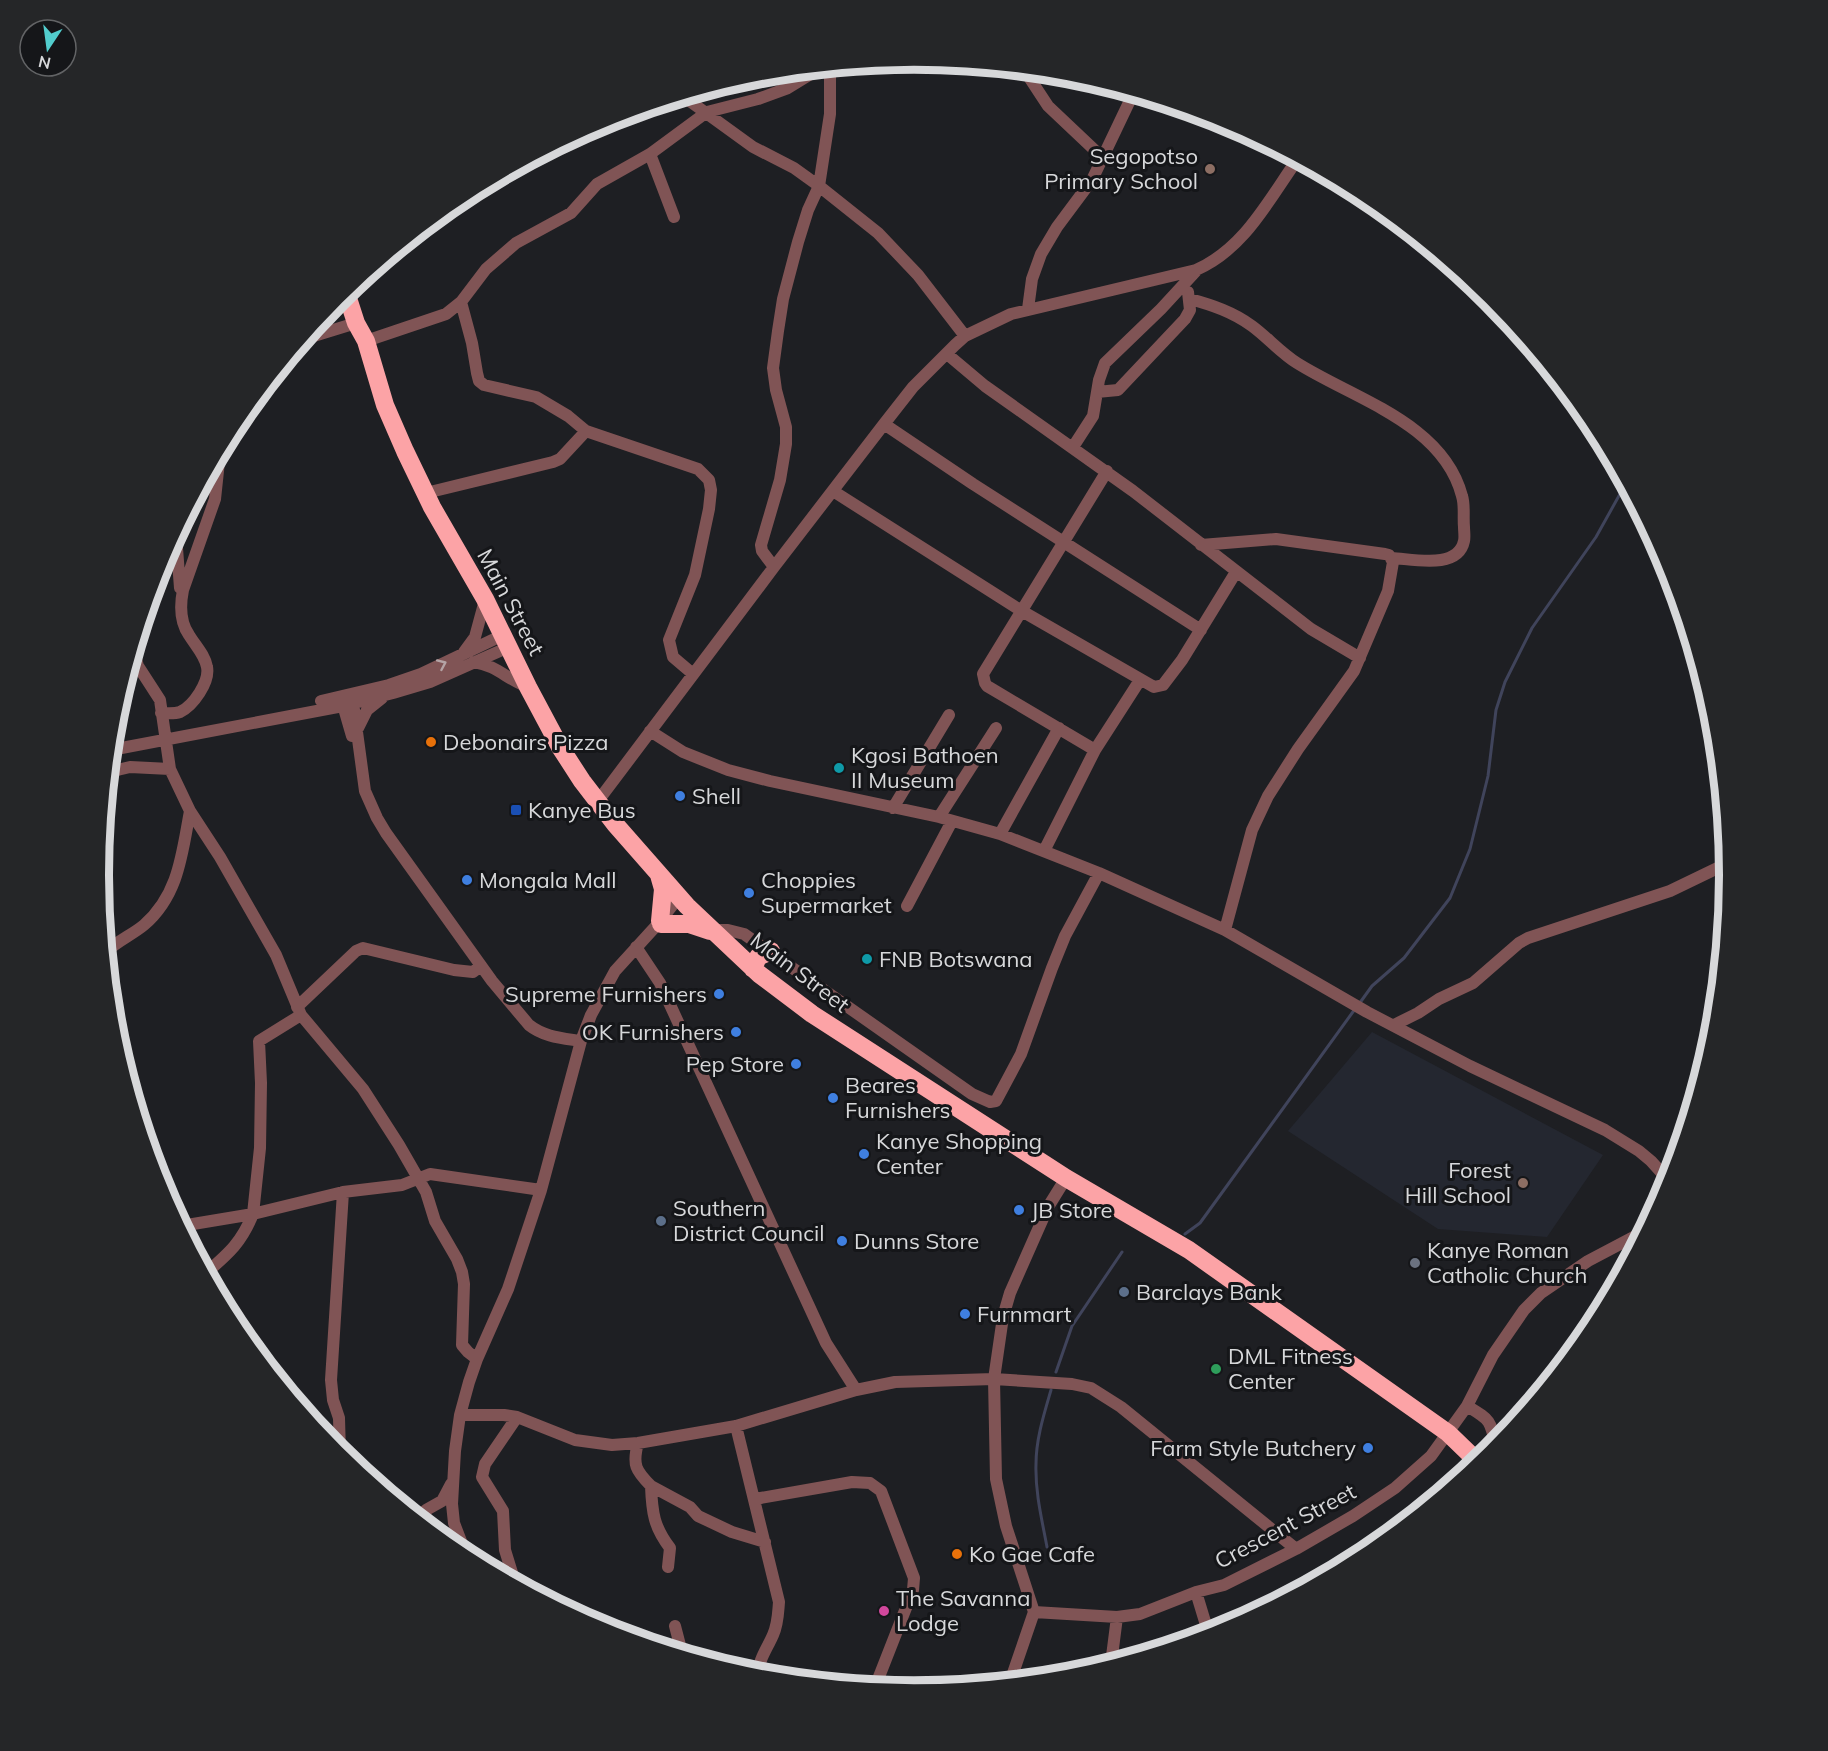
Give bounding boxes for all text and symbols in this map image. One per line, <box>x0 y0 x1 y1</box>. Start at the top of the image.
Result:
north arrow <box>18 18 78 78</box>
text: N <box>36 52 53 74</box>
place label: Segopotso Primary School <box>1044 142 1198 195</box>
marker: Segopotso Primary School <box>1203 162 1217 176</box>
street label: Main Street <box>471 544 551 660</box>
one-way arrow <box>435 659 446 671</box>
place label: Debonairs Pizza <box>443 728 609 756</box>
marker: Debonairs Pizza <box>424 735 438 749</box>
place label: Kgosi Bathoen II Museum <box>851 741 999 794</box>
marker: Kgosi Bathoen II Museum <box>832 761 846 775</box>
place label: Shell <box>692 782 741 810</box>
marker: Shell <box>673 789 687 803</box>
place label: Kanye Bus <box>528 796 636 824</box>
marker: Kanye Bus <box>509 803 523 817</box>
place label: Mongala Mall <box>479 866 617 894</box>
place label: Choppies Supermarket <box>761 866 892 919</box>
marker: Mongala Mall <box>460 873 474 887</box>
marker: Choppies Supermarket <box>742 886 756 900</box>
street label: Main Street <box>745 926 855 1018</box>
place label: FNB Botswana <box>879 945 1033 973</box>
marker: FNB Botswana <box>860 952 874 966</box>
place label: Supreme Furnishers <box>505 980 707 1008</box>
marker: Supreme Furnishers <box>712 987 726 1001</box>
place label: OK Furnishers <box>582 1018 724 1046</box>
marker: OK Furnishers <box>729 1025 743 1039</box>
place label: Pep Store <box>686 1050 784 1078</box>
marker: Pep Store <box>789 1057 803 1071</box>
place label: Beares Furnishers <box>845 1071 950 1124</box>
marker: Beares Furnishers <box>826 1091 840 1105</box>
place label: Kanye Shopping Center <box>876 1127 1042 1180</box>
marker: Kanye Shopping Center <box>857 1147 871 1161</box>
place label: Forest Hill School <box>1405 1156 1511 1209</box>
marker: Forest Hill School <box>1516 1176 1530 1190</box>
place label: Southern District Council <box>673 1194 825 1247</box>
place label: JB Store <box>1031 1196 1113 1224</box>
marker: JB Store <box>1012 1203 1026 1217</box>
marker: Southern District Council <box>654 1214 668 1228</box>
place label: Dunns Store <box>854 1227 979 1255</box>
marker: Dunns Store <box>835 1234 849 1248</box>
place label: Kanye Roman Catholic Church <box>1427 1236 1587 1289</box>
marker: Kanye Roman Catholic Church <box>1408 1256 1422 1270</box>
place label: Barclays Bank <box>1136 1278 1282 1306</box>
marker: Barclays Bank <box>1117 1285 1131 1299</box>
place label: Furnmart <box>977 1300 1072 1328</box>
marker: Furnmart <box>958 1307 972 1321</box>
place label: DML Fitness Center <box>1228 1342 1353 1395</box>
marker: DML Fitness Center <box>1209 1362 1223 1376</box>
place label: Farm Style Butchery <box>1150 1434 1356 1462</box>
marker: Farm Style Butchery <box>1361 1441 1375 1455</box>
street label: Crescent Street <box>1210 1477 1361 1575</box>
place label: Ko Gae Cafe <box>969 1540 1095 1568</box>
marker: Ko Gae Cafe <box>950 1547 964 1561</box>
place label: The Savanna Lodge <box>896 1584 1030 1637</box>
marker: The Savanna Lodge <box>877 1604 891 1618</box>

